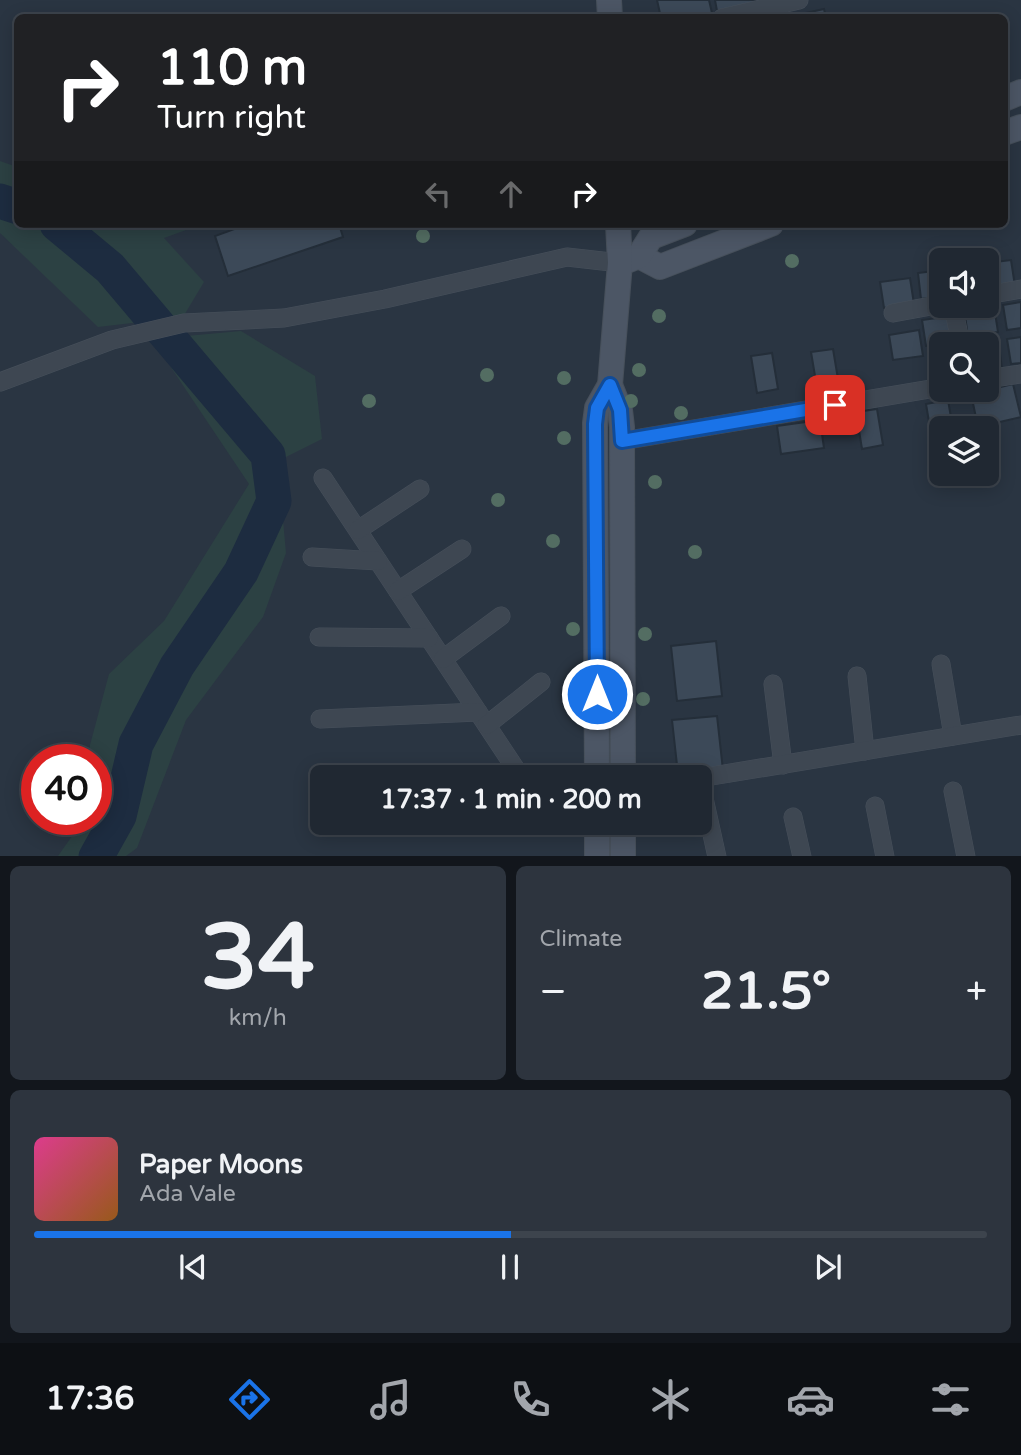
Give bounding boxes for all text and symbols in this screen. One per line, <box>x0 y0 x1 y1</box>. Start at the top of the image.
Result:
text: 110 m <box>157 39 307 98</box>
icon: right <box>42 42 133 133</box>
text: Turn right <box>157 99 306 137</box>
icon: left <box>419 175 457 213</box>
icon: ahead <box>492 175 530 213</box>
icon: right <box>565 175 603 213</box>
map controls <box>929 248 999 486</box>
button: sound <box>929 248 999 318</box>
button: search <box>929 332 999 402</box>
pin <box>805 375 865 435</box>
icon: arrive <box>816 386 854 424</box>
button: layers <box>929 416 999 486</box>
position arrow <box>560 657 634 731</box>
speed limit sign: 40 <box>21 744 112 835</box>
text: 17:37 · 1 min · 200 m <box>380 784 642 815</box>
text: 34 <box>201 903 315 1013</box>
text: Climate <box>540 925 622 953</box>
text: 21.5° <box>701 960 831 1023</box>
text: − <box>540 969 567 1015</box>
text: + <box>966 969 987 1015</box>
text: km/h <box>229 1004 287 1032</box>
text: Paper Moons <box>139 1149 303 1180</box>
text: Ada Vale <box>139 1180 236 1208</box>
icon: previous <box>174 1248 212 1286</box>
icon: pause <box>491 1248 529 1286</box>
icon: next <box>809 1248 847 1286</box>
icon: directions <box>225 1375 274 1424</box>
icon: music <box>366 1375 415 1424</box>
icon: phone <box>506 1375 555 1424</box>
icon: climate <box>646 1375 695 1424</box>
icon: car <box>786 1375 835 1424</box>
icon: filters <box>926 1375 975 1424</box>
text: 17:36 <box>46 1380 134 1418</box>

